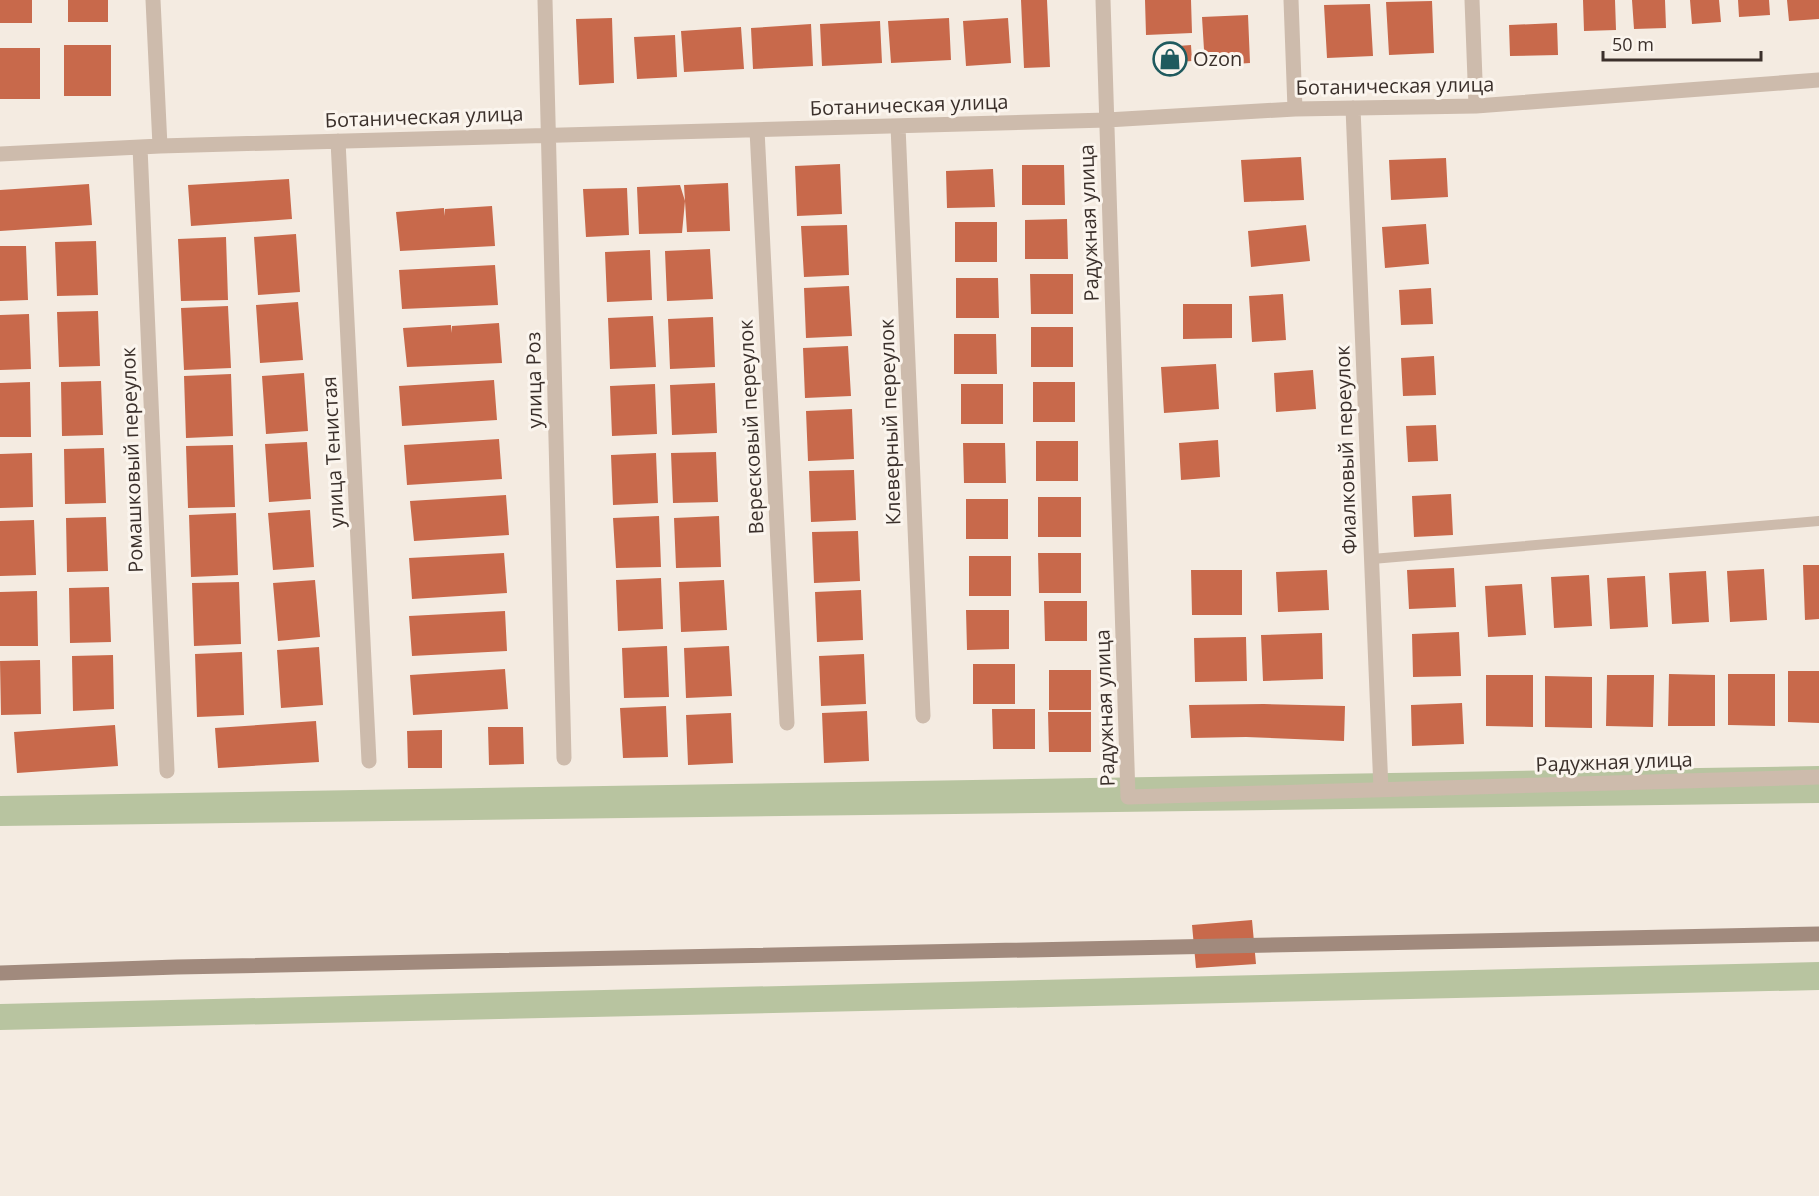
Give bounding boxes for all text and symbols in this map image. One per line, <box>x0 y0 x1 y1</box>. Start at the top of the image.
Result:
scale bar <box>1603 24 1760 62</box>
text: 50 m <box>1612 32 1654 56</box>
shop icon: Ozon <box>1152 41 1188 77</box>
place label: Ozon <box>1193 45 1242 72</box>
street label: Ботаническая улица <box>1295 70 1495 101</box>
street label: Ботаническая улица <box>809 88 1009 121</box>
street label: Ботаническая улица <box>324 100 524 133</box>
street label: Радужная улица <box>1072 144 1105 302</box>
street label: Вересковый переулок <box>731 318 770 535</box>
street label: Клеверный переулок <box>872 318 907 526</box>
street label: улица Роз <box>519 331 548 429</box>
street label: Фиалковый переулок <box>1328 344 1363 555</box>
street label: Ромашковый переулок <box>114 346 149 573</box>
street label: улица Тенистая <box>315 376 350 529</box>
street label: Радужная улица <box>1088 629 1121 787</box>
street label: Радужная улица <box>1535 745 1693 778</box>

